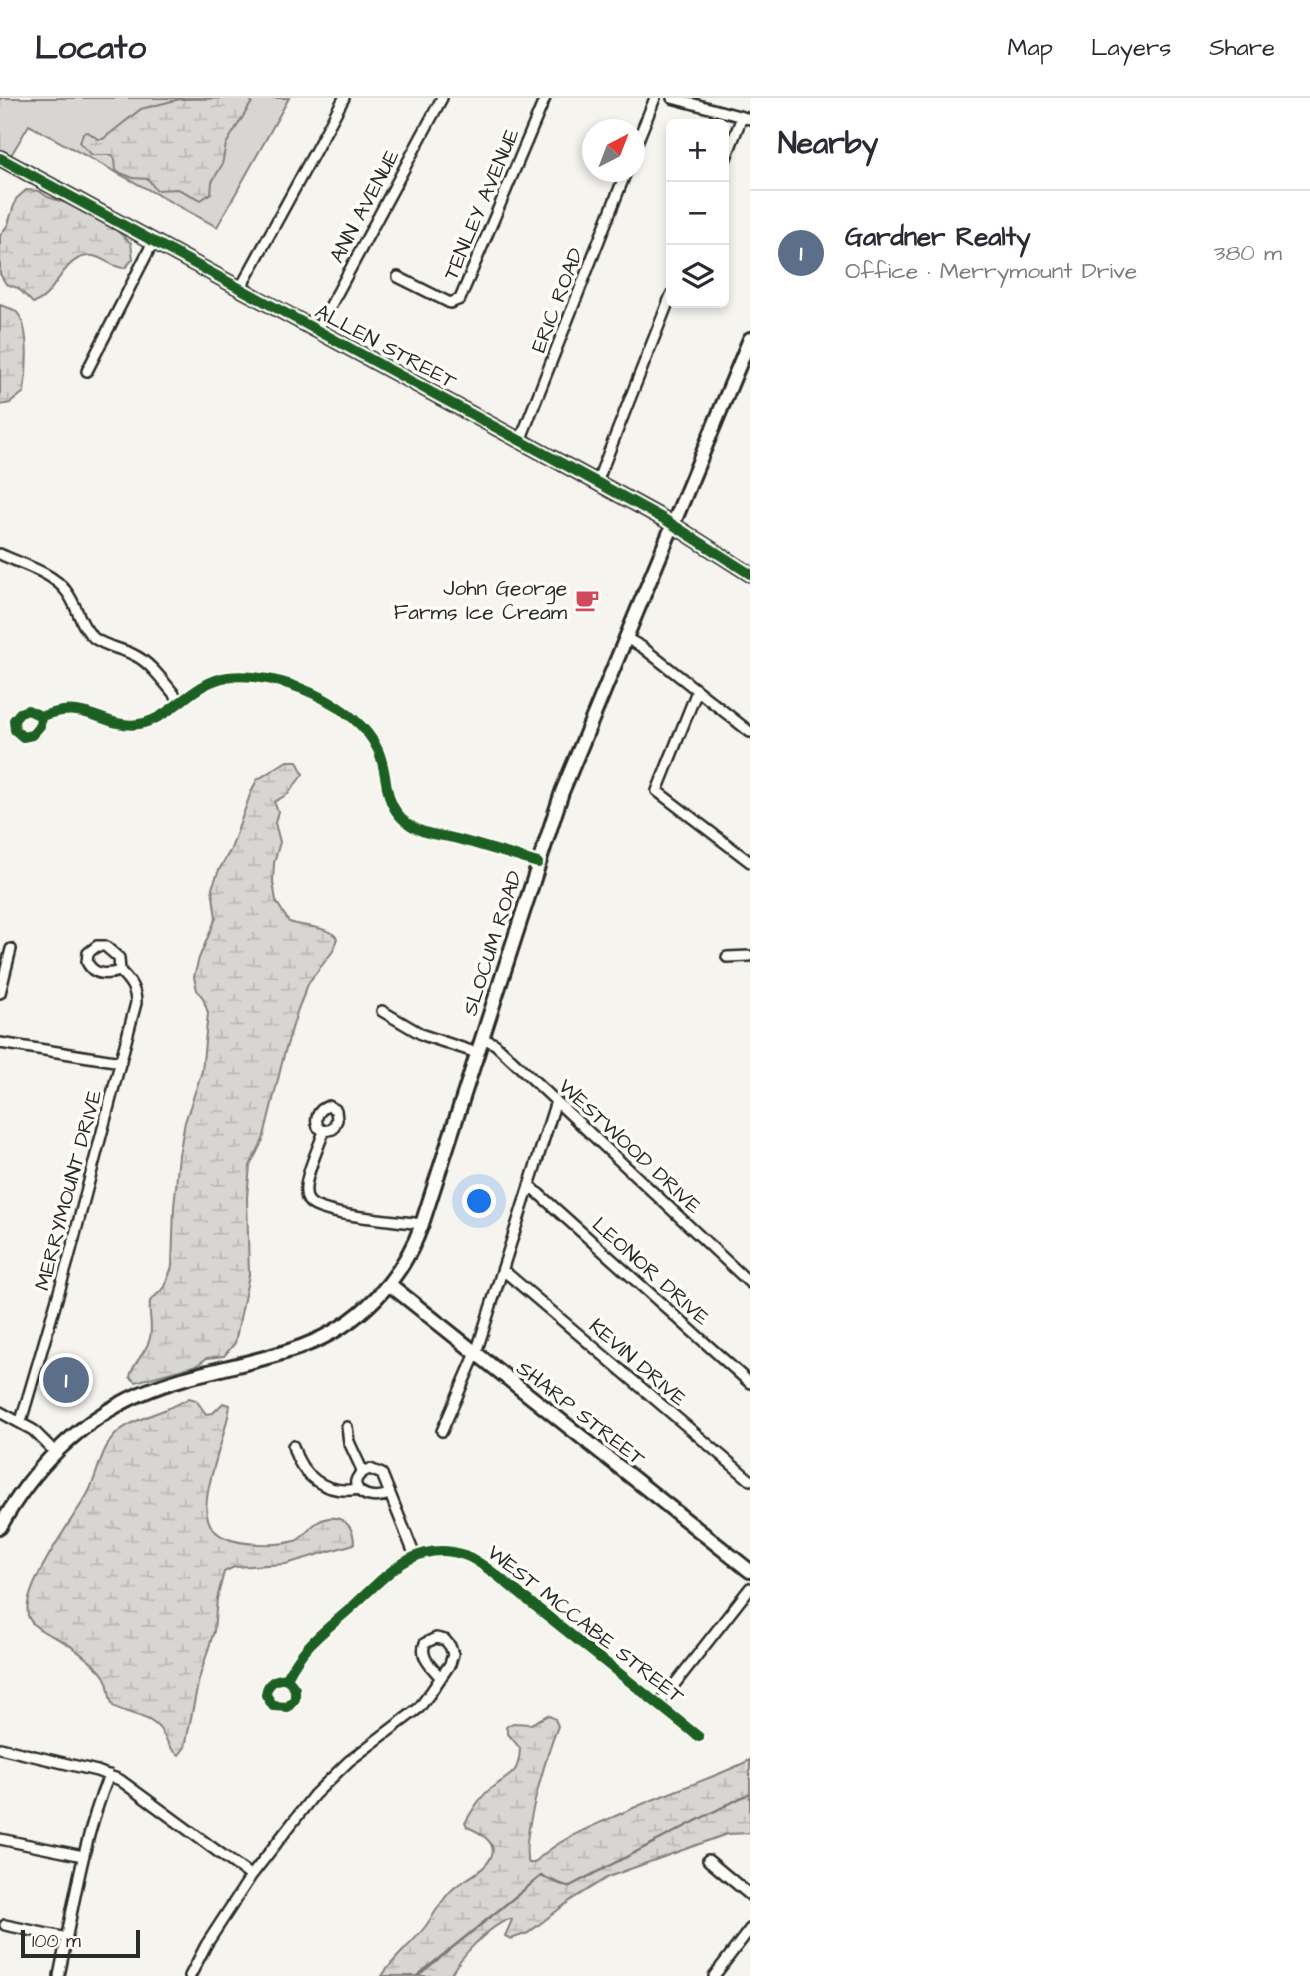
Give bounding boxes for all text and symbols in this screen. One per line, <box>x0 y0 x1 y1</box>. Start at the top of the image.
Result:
text: Locato <box>35 25 146 71</box>
text: Map <box>1008 31 1053 65</box>
text: Layers <box>1091 31 1171 65</box>
text: Share <box>1209 31 1275 65</box>
north arrow <box>582 119 645 182</box>
map controls <box>666 119 729 308</box>
button: + <box>666 119 729 182</box>
text: Nearby <box>778 123 878 165</box>
street label: TENLEY AVENUE <box>437 124 527 284</box>
street label: ANN AVENUE <box>322 144 407 268</box>
button: − <box>666 182 729 245</box>
text: Gardner Realty <box>845 219 1030 255</box>
text: 1 <box>800 237 802 269</box>
text: 380 m <box>1214 237 1282 269</box>
street label: ERIC ROAD <box>524 243 591 357</box>
button: layers <box>666 245 729 308</box>
text: Office · Merrymount Drive <box>845 255 1137 287</box>
street label: ALLEN STREET <box>310 297 462 396</box>
place label: John George Farms Ice Cream <box>394 574 568 627</box>
cafe icon: John George Farms Ice Cream <box>573 586 601 614</box>
street label: SLOCUM ROAD <box>455 867 530 1019</box>
street label: WESTWOOD DRIVE <box>552 1072 708 1221</box>
street label: MERRYMOUNT DRIVE <box>28 1086 109 1293</box>
your location <box>462 1184 496 1218</box>
street label: LEONOR DRIVE <box>586 1211 716 1332</box>
street label: KEVIN DRIVE <box>583 1312 693 1413</box>
pin: 1 <box>43 1354 89 1406</box>
street label: SHARP STREET <box>510 1354 652 1473</box>
street label: WEST MCCABE STREET <box>481 1538 691 1711</box>
scale bar <box>21 1927 140 1959</box>
text: 100 m <box>32 1928 81 1955</box>

